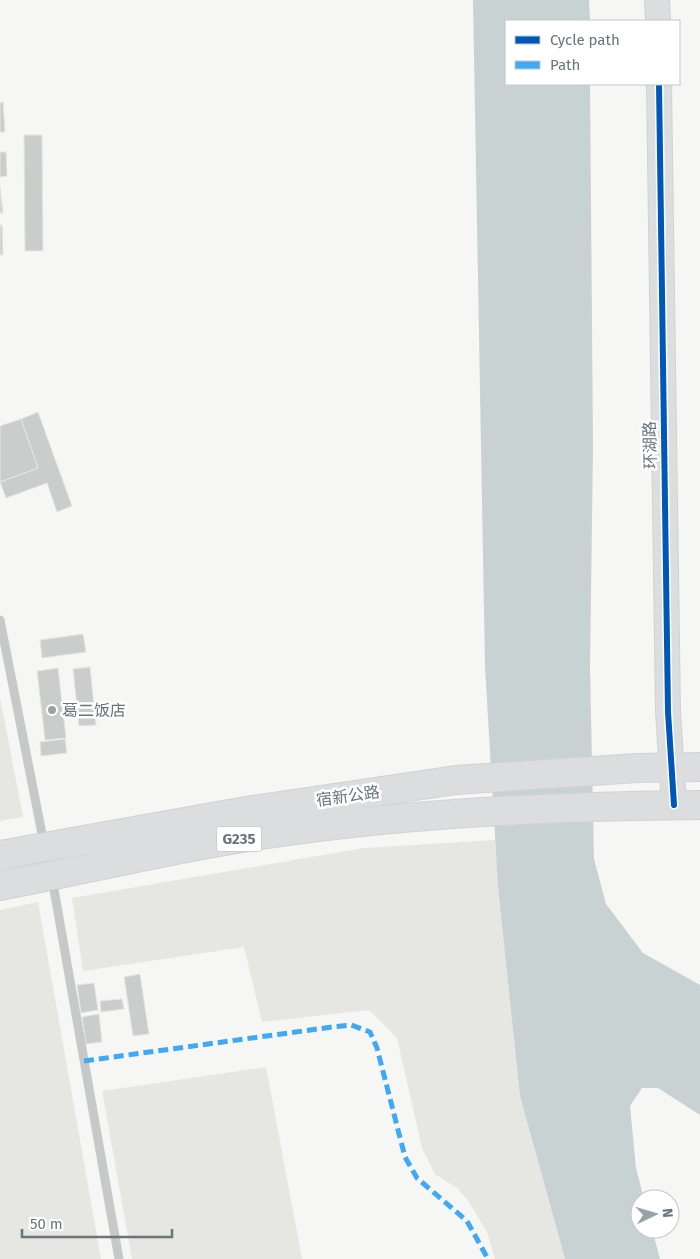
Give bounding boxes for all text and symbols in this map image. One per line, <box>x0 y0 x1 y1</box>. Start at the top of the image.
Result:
legend <box>505 20 680 85</box>
text: Cycle path <box>550 31 620 49</box>
text: Path <box>550 56 580 74</box>
street label: 环湖路 <box>640 421 660 469</box>
place label: 葛二饭店 <box>62 701 126 720</box>
marker: 葛二饭店 <box>46 704 58 716</box>
street label: 宿新公路 <box>315 782 381 810</box>
road number: G235 <box>216 826 262 852</box>
north arrow <box>630 1189 680 1239</box>
scale bar <box>22 1206 172 1238</box>
text: N <box>659 1208 676 1218</box>
text: 50 m <box>30 1215 63 1233</box>

